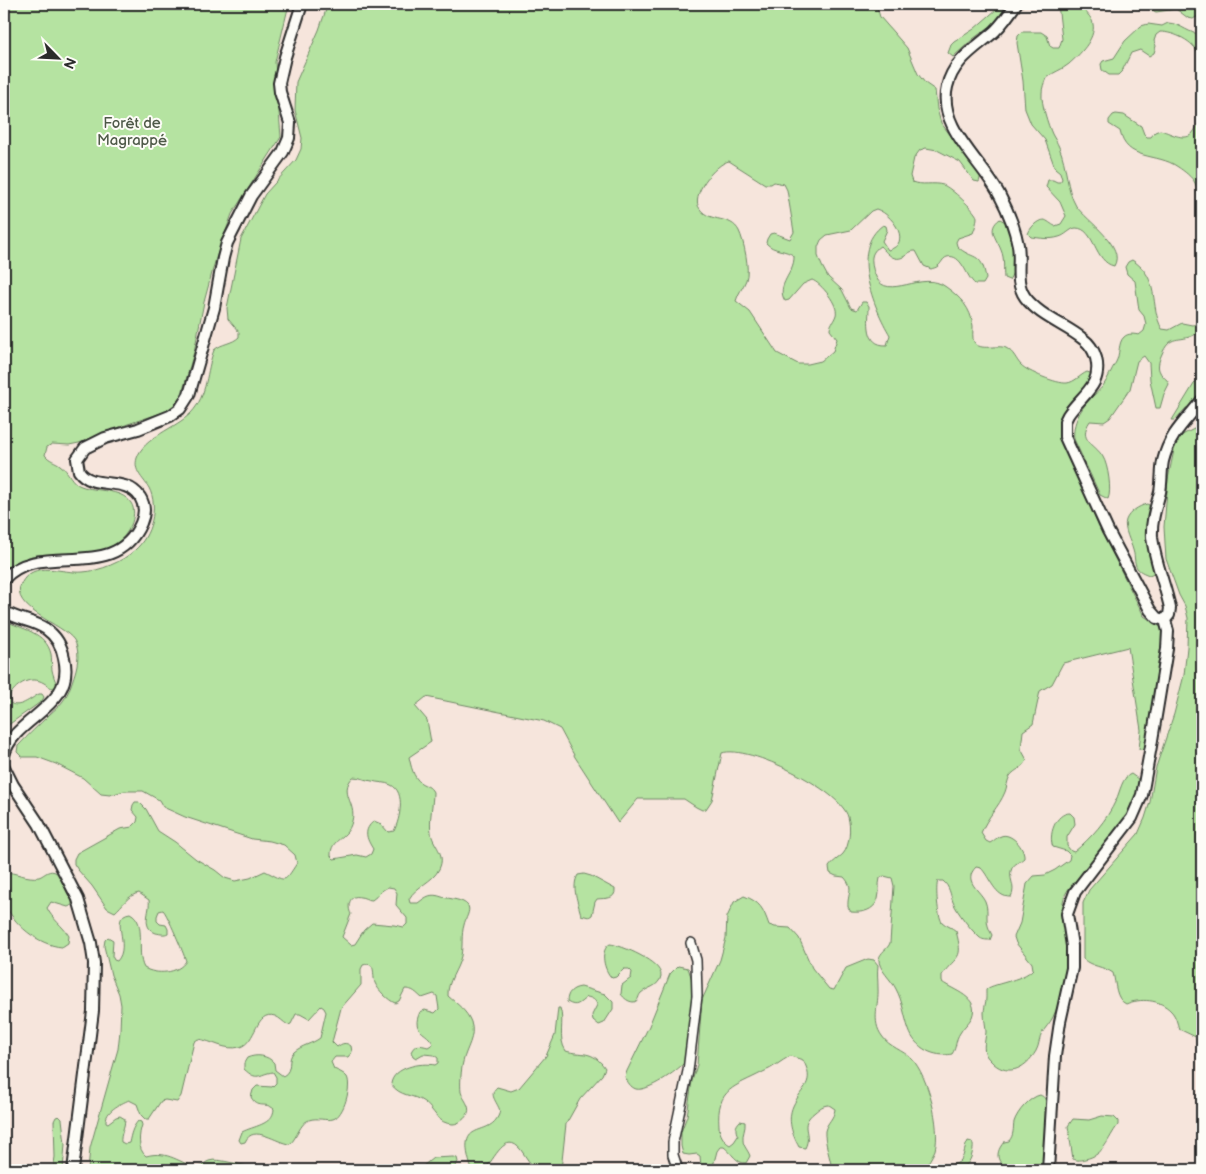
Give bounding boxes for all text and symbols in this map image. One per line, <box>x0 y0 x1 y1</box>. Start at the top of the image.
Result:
north arrow <box>32 32 82 82</box>
text: N <box>60 55 79 71</box>
park label: Forêt de Magrappé <box>97 114 167 150</box>

